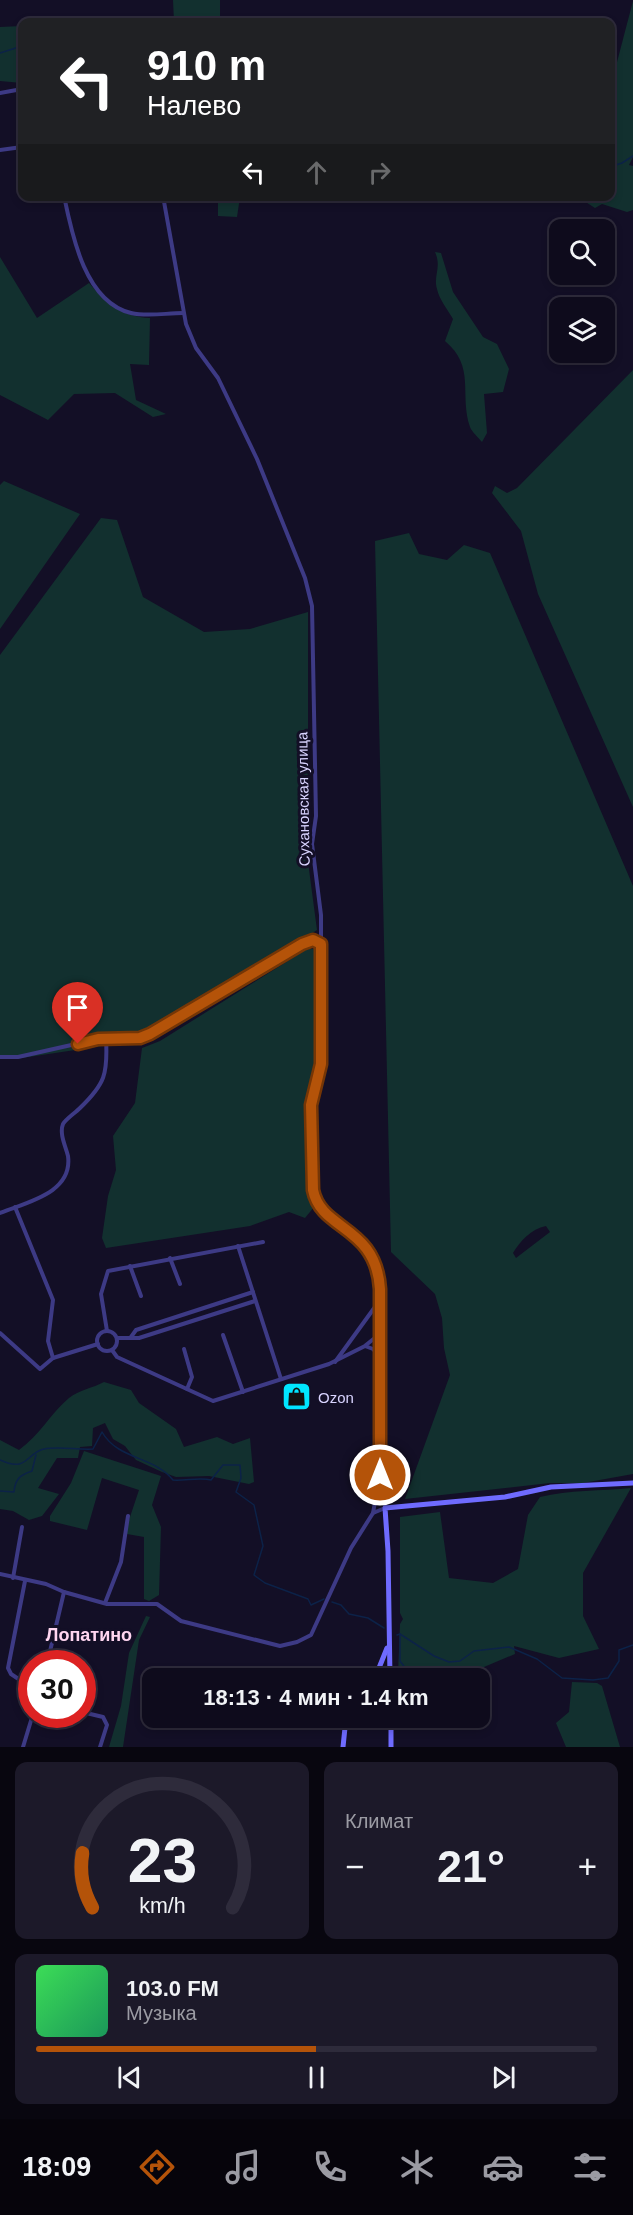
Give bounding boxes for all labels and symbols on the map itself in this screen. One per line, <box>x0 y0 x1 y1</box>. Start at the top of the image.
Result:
street label: Сухановская улица <box>293 731 313 866</box>
pin <box>52 982 103 1044</box>
shop icon: Ozon <box>281 1381 313 1413</box>
place label: Ozon <box>318 1389 354 1406</box>
position arrow <box>348 1443 412 1507</box>
district label: Лопатино <box>46 1625 132 1645</box>
speed limit sign: 30 <box>18 1650 96 1728</box>

